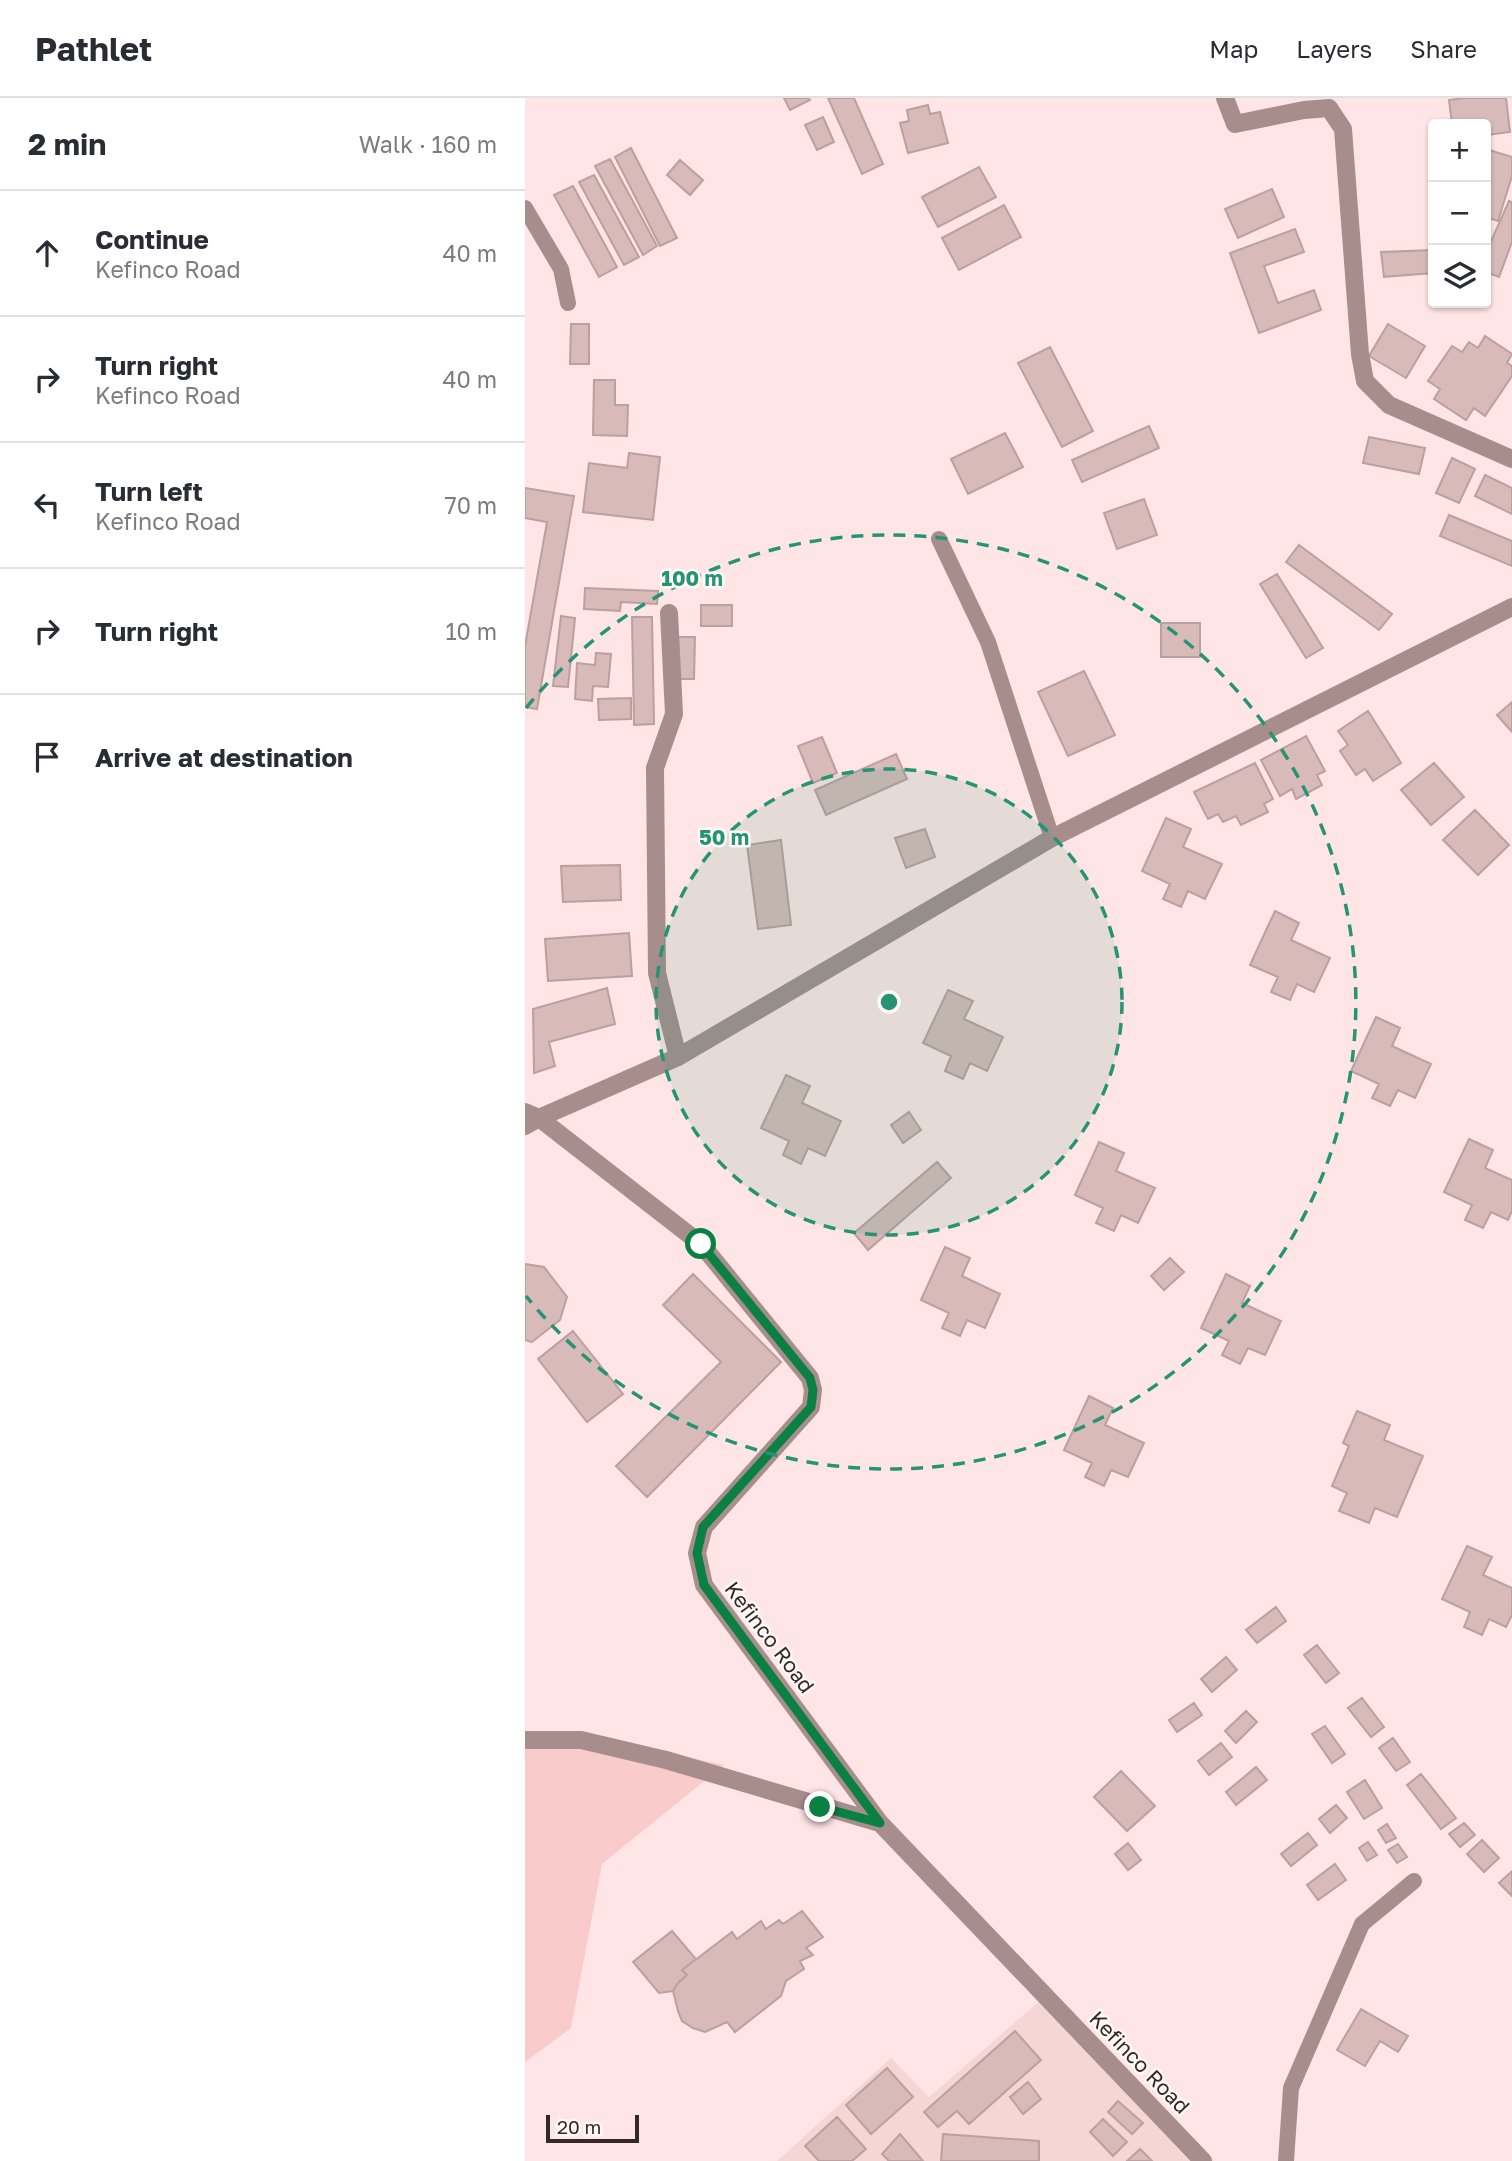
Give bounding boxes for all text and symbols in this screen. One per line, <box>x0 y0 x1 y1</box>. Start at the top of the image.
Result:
text: Pathlet <box>35 29 152 68</box>
text: Map <box>1209 34 1258 63</box>
text: Layers <box>1296 34 1372 63</box>
text: Share <box>1410 34 1477 63</box>
map controls <box>1428 119 1491 308</box>
button: + <box>1428 119 1491 182</box>
text: 2 min <box>28 126 106 162</box>
text: Walk · 160 m <box>359 130 497 158</box>
button: − <box>1428 182 1491 245</box>
text: Continue <box>95 224 209 255</box>
icon: ahead <box>28 234 66 272</box>
text: 40 m <box>443 239 497 267</box>
button: layers <box>1428 245 1491 308</box>
text: Kefinco Road <box>95 255 241 283</box>
text: Turn right <box>95 350 218 381</box>
icon: right <box>28 360 66 398</box>
text: 40 m <box>443 365 497 393</box>
text: Kefinco Road <box>95 381 241 409</box>
text: Turn left <box>95 476 203 507</box>
icon: left <box>28 486 66 524</box>
text: 70 m <box>444 491 497 519</box>
text: Kefinco Road <box>95 507 241 535</box>
text: 100 m <box>661 565 723 591</box>
icon: right <box>28 612 66 650</box>
text: Turn right <box>95 616 218 647</box>
text: 10 m <box>445 617 497 645</box>
icon: arrive <box>28 738 66 776</box>
text: Arrive at destination <box>95 742 353 773</box>
text: 50 m <box>699 824 749 850</box>
centre of rings <box>877 990 901 1014</box>
route start <box>685 1228 716 1259</box>
street label: Kefinco Road <box>720 1576 820 1698</box>
route end <box>804 1791 835 1822</box>
street label: Kefinco Road <box>1084 2005 1196 2119</box>
scale bar <box>546 2112 639 2144</box>
text: 20 m <box>557 2115 601 2138</box>

